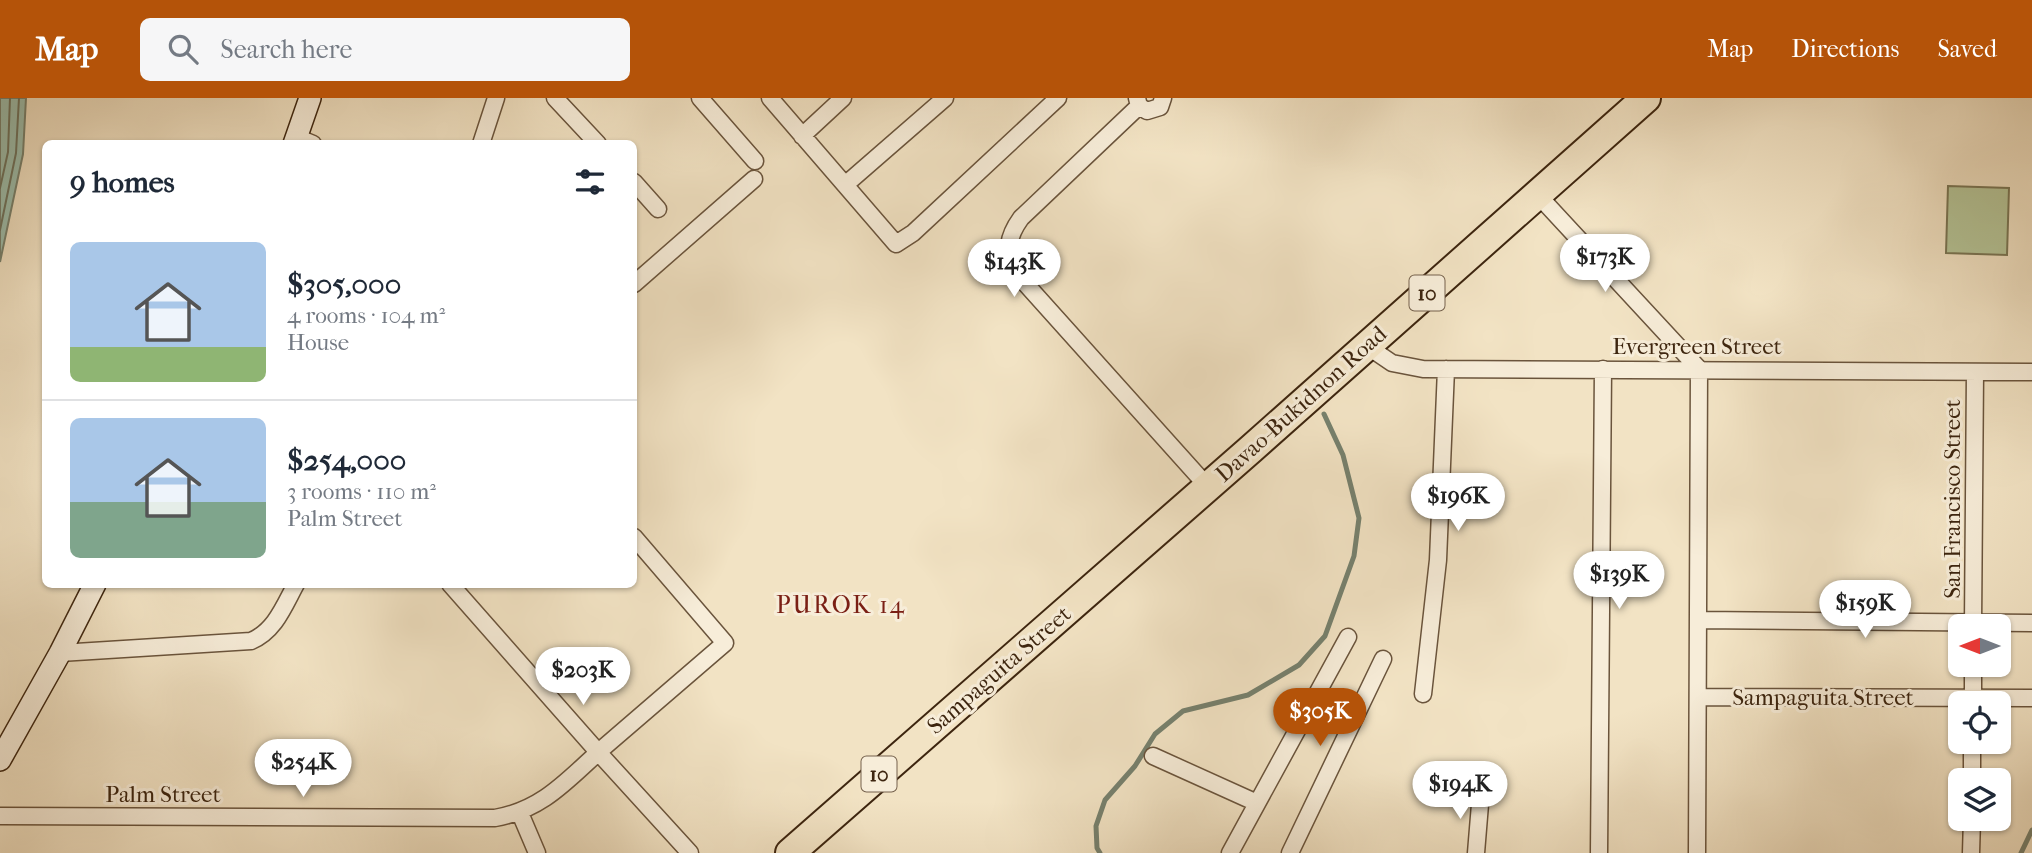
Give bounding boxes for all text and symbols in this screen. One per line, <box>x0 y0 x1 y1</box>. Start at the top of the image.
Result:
search box <box>140 18 630 81</box>
text: Map <box>35 30 98 69</box>
icon: search <box>164 30 202 68</box>
text: Search here <box>220 34 352 65</box>
text: Map <box>1707 35 1753 63</box>
text: Directions <box>1791 35 1899 63</box>
text: Saved <box>1937 35 1997 63</box>
icon: filters <box>571 163 609 201</box>
text: 9 homes <box>70 165 175 200</box>
pin: $173K <box>1556 234 1654 294</box>
pin: $143K <box>965 240 1063 299</box>
text: $173K <box>1576 243 1634 270</box>
text: $143K <box>984 248 1044 275</box>
text: $305,000 <box>287 267 401 302</box>
icon: home <box>126 270 210 354</box>
road number: 10 <box>1410 276 1444 310</box>
text: 4 rooms · 104 m² <box>287 302 445 329</box>
street label: Davao-Bukidnon Road <box>1210 320 1392 488</box>
text: House <box>287 329 349 356</box>
street label: Evergreen Street <box>1612 333 1782 360</box>
street label: San Francisco Street <box>1939 399 1966 599</box>
text: $254,000 <box>287 443 406 478</box>
icon: home <box>126 446 210 530</box>
pin: $196K <box>1409 474 1507 533</box>
text: 3 rooms · 110 m² <box>287 478 436 505</box>
text: $196K <box>1427 482 1489 509</box>
text: Palm Street <box>287 505 402 532</box>
pin: $139K <box>1570 552 1668 611</box>
text: $139K <box>1589 560 1649 587</box>
pin: $159K <box>1816 580 1914 640</box>
text: $159K <box>1835 589 1895 616</box>
district label: PUROK 14 <box>776 591 906 619</box>
street label: Sampaguita Street <box>922 600 1076 740</box>
north arrow <box>1948 614 2011 677</box>
map controls <box>1948 614 2011 831</box>
pin: $203K <box>534 648 632 707</box>
text: $203K <box>551 656 615 683</box>
street label: Sampaguita Street <box>1732 684 1914 711</box>
pin: $305K <box>1271 688 1369 748</box>
button: locate <box>1948 691 2011 754</box>
text: $305K <box>1289 697 1351 724</box>
pin: $254K <box>254 740 352 799</box>
text: $254K <box>271 748 335 775</box>
road number: 10 <box>862 756 896 792</box>
pin: $194K <box>1411 762 1509 821</box>
button: layers <box>1948 768 2011 831</box>
text: $194K <box>1428 770 1492 797</box>
street label: Palm Street <box>105 781 221 808</box>

